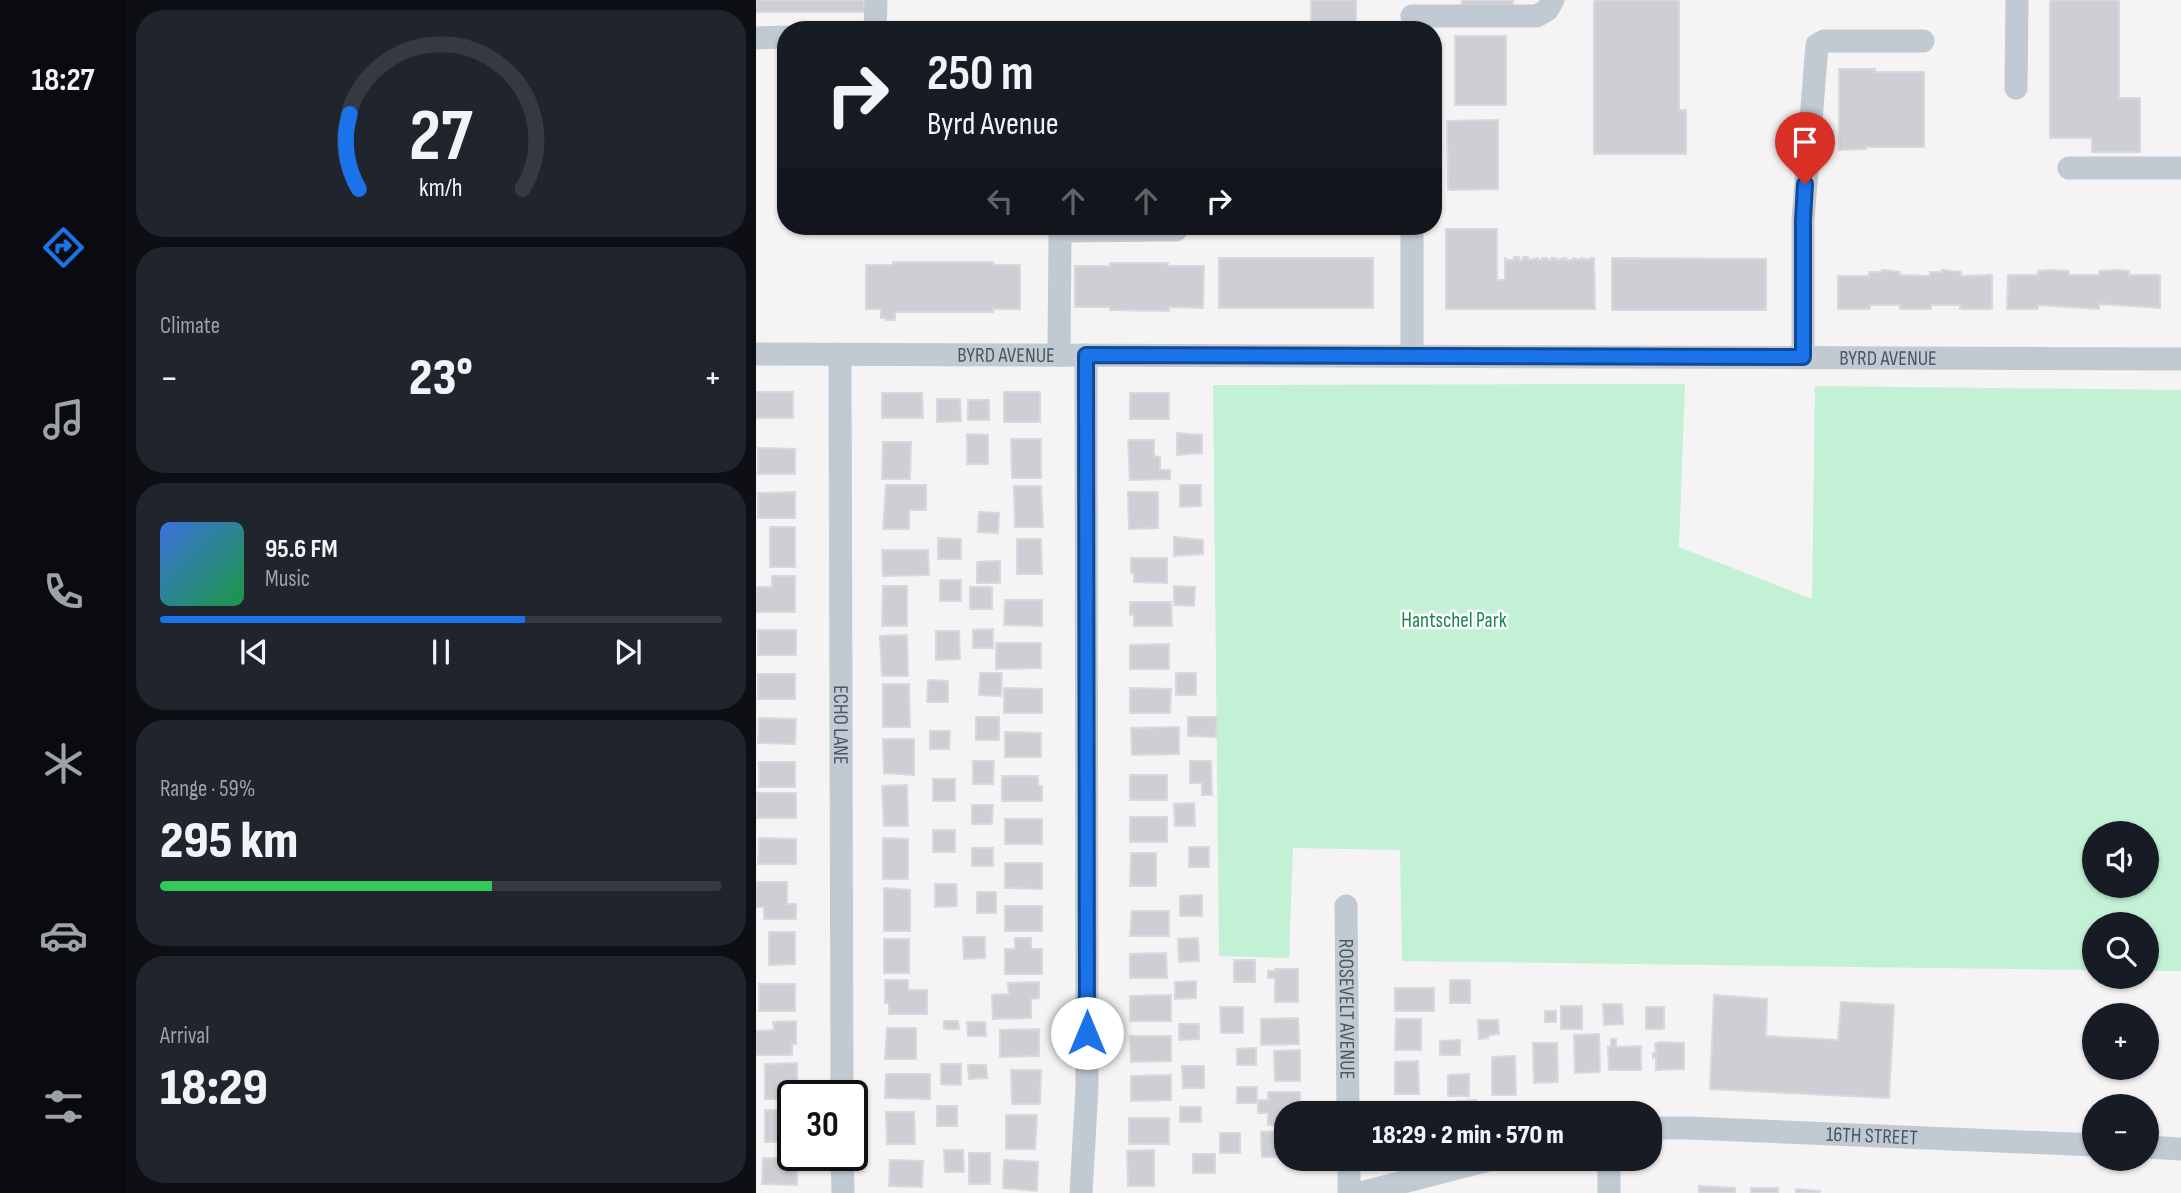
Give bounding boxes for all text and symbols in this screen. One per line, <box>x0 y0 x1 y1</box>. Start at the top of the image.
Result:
text: 250 m <box>927 45 1033 104</box>
icon: right <box>812 49 903 140</box>
text: 18:27 <box>32 61 94 100</box>
text: 27 <box>409 94 473 182</box>
text: Byrd Avenue <box>927 105 1059 144</box>
pin <box>1775 112 1835 184</box>
icon: arrive <box>1786 123 1824 161</box>
text: km/h <box>419 173 463 204</box>
icon: left <box>981 182 1019 220</box>
icon: ahead <box>1054 182 1092 220</box>
icon: ahead <box>1127 182 1165 220</box>
icon: right <box>1200 182 1238 220</box>
icon: directions <box>39 223 88 272</box>
text: Climate <box>160 312 220 340</box>
street label: BYRD AVENUE <box>957 343 1055 368</box>
street label: BYRD AVENUE <box>1839 346 1937 371</box>
text: 23° <box>409 347 473 410</box>
text: − <box>160 356 179 401</box>
text: + <box>703 356 722 401</box>
icon: music <box>39 395 88 444</box>
text: 95.6 FM <box>265 534 338 565</box>
text: Music <box>265 565 310 593</box>
icon: phone <box>39 567 88 616</box>
park label: Hantschel Park <box>1401 608 1507 633</box>
icon: previous <box>235 633 273 671</box>
icon: pause <box>422 633 460 671</box>
icon: next <box>609 633 647 671</box>
street label: ECHO LANE <box>828 685 853 765</box>
icon: climate <box>39 739 88 788</box>
text: Range · 59% <box>160 775 255 803</box>
text: 295 km <box>160 810 298 873</box>
map controls <box>2082 821 2159 1171</box>
button: sound <box>2082 821 2159 898</box>
icon: car <box>39 911 88 960</box>
button: search <box>2082 912 2159 989</box>
street label: ROOSEVELT AVENUE <box>1333 939 1360 1079</box>
position arrow <box>1050 996 1124 1070</box>
button: + <box>2082 1003 2159 1080</box>
text: Arrival <box>160 1022 209 1050</box>
text: 18:29 <box>160 1057 268 1120</box>
speed limit sign: 30 <box>777 1080 868 1171</box>
icon: filters <box>39 1082 88 1131</box>
button: − <box>2082 1094 2159 1171</box>
text: 18:29 · 2 min · 570 m <box>1372 1120 1564 1151</box>
street label: 16TH STREET <box>1825 1122 1919 1151</box>

